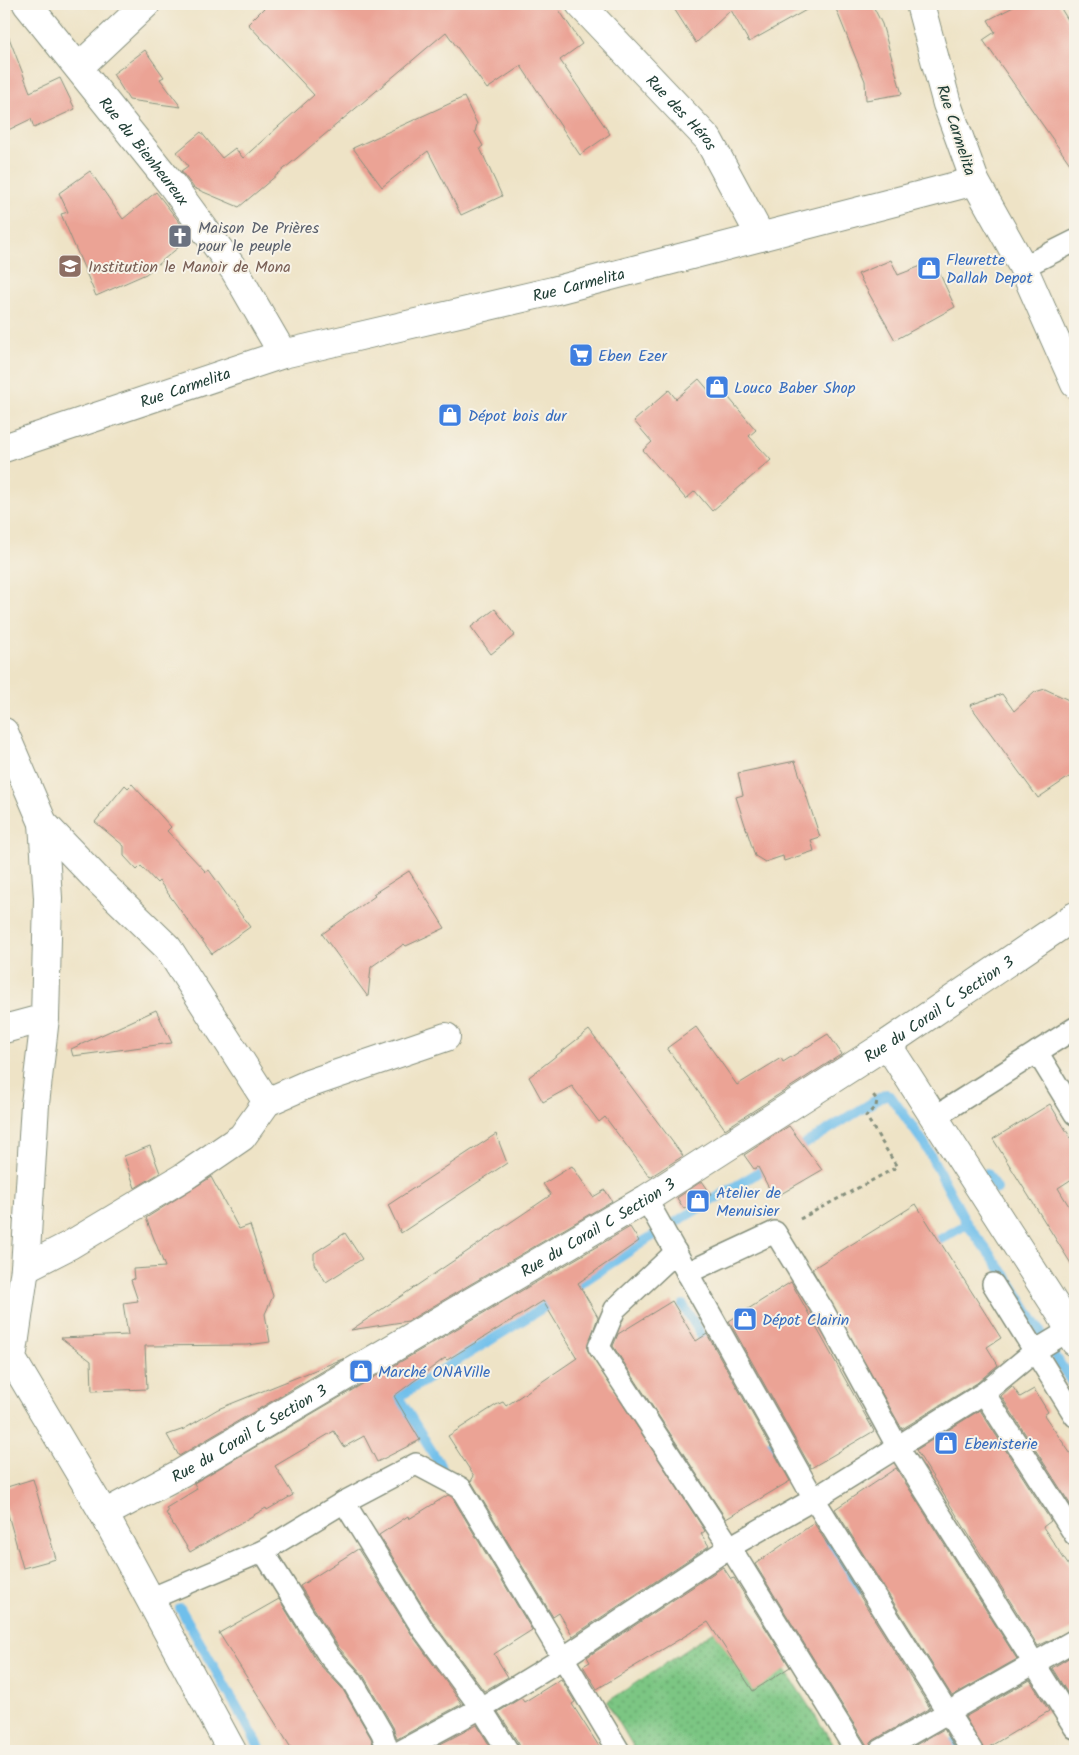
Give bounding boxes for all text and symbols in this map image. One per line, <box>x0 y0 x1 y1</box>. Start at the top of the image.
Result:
street label: Rue des Héros <box>639 70 723 156</box>
street label: Rue Carmelita <box>929 82 982 179</box>
street label: Rue du Bienheureux <box>92 92 195 212</box>
place label: Maison De Prières pour le peuple <box>197 216 319 259</box>
church icon: Maison De Prières pour le peuple <box>167 223 193 249</box>
place label: Fleurette Dallah Depot <box>946 248 1034 291</box>
school or university icon: Institution le Manoir de Mona <box>57 253 83 279</box>
place label: Institution le Manoir de Mona <box>88 255 291 280</box>
shop icon: Fleurette Dallah Depot <box>916 255 942 281</box>
street label: Rue Carmelita <box>530 262 628 309</box>
supermarket icon: Eben Ezer <box>568 342 594 368</box>
place label: Eben Ezer <box>598 344 669 369</box>
street label: Rue Carmelita <box>137 362 234 415</box>
shop icon: Louco Baber Shop <box>704 374 730 400</box>
place label: Louco Baber Shop <box>734 376 856 401</box>
shop icon: Dépot bois dur <box>437 402 463 428</box>
place label: Dépot bois dur <box>468 404 568 429</box>
street label: Rue du Corail C Section 3 <box>859 950 1020 1070</box>
street label: Rue du Corail C Section 3 <box>516 1172 681 1284</box>
place label: Atelier de Menuisier <box>716 1181 781 1224</box>
shop icon: Atelier de Menuisier <box>685 1188 711 1214</box>
shop icon: Dépot Clairin <box>732 1306 758 1332</box>
place label: Dépot Clairin <box>762 1308 849 1333</box>
shop icon: Marché ONAVille <box>348 1358 374 1384</box>
place label: Marché ONAVille <box>378 1360 490 1385</box>
street label: Rue du Corail C Section 3 <box>167 1379 332 1490</box>
shop icon: Ebenisterie <box>933 1430 959 1456</box>
place label: Ebenisterie <box>964 1432 1038 1457</box>

